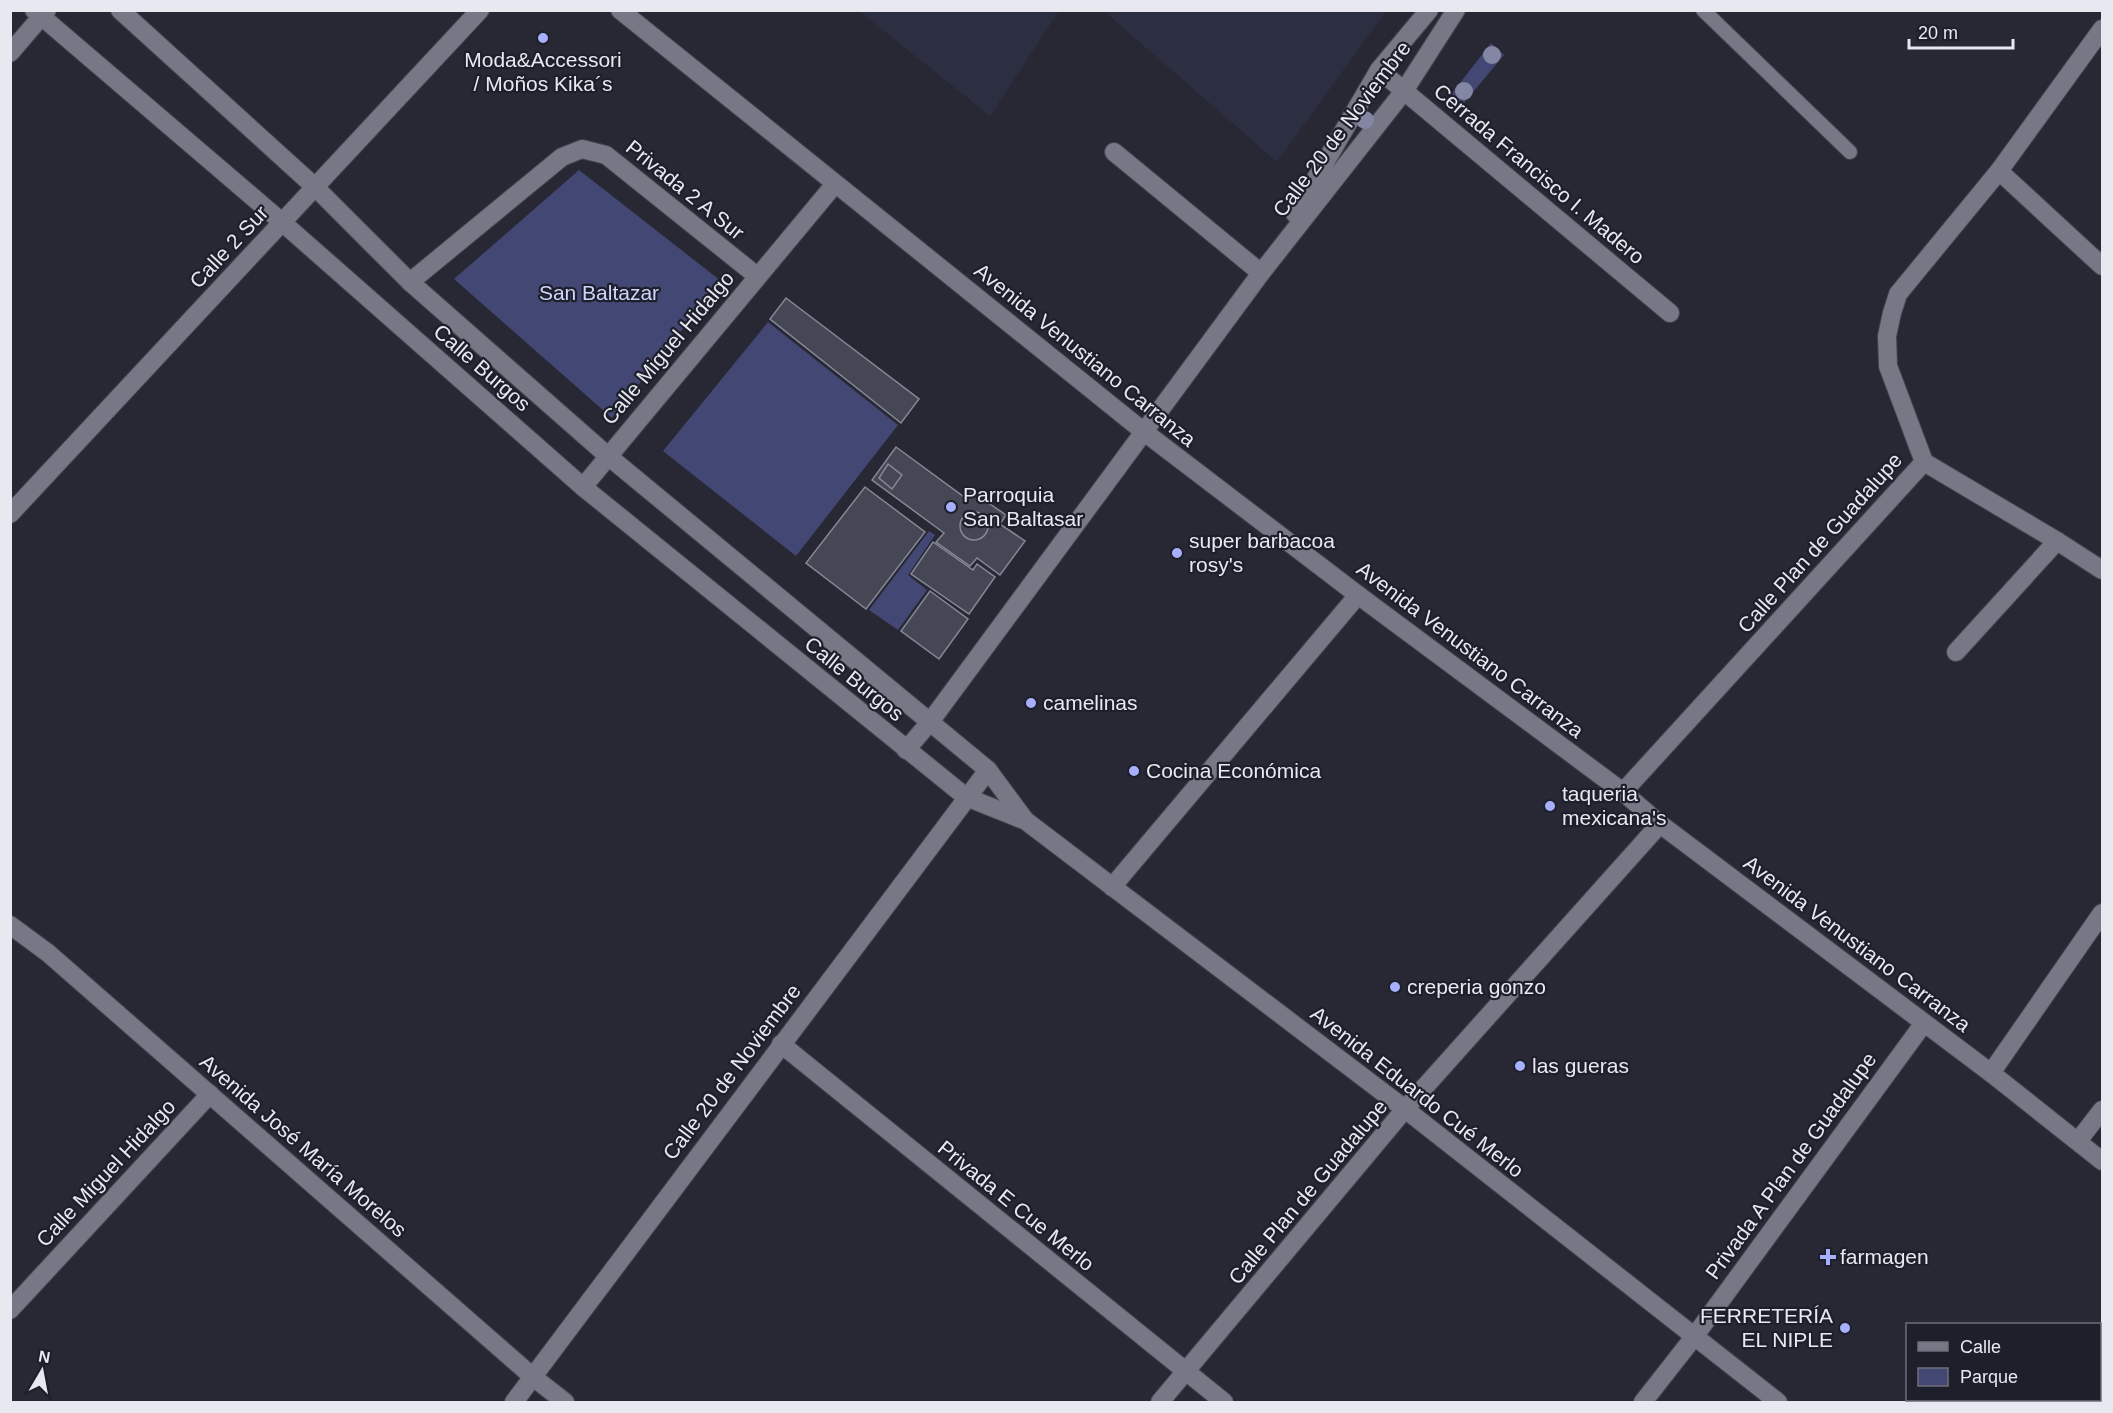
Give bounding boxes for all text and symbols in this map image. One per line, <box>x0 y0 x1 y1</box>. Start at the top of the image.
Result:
scale bar <box>1909 12 2012 50</box>
text: 20 m <box>1918 23 1958 43</box>
marker: Moda&Accessori / Moños Kika´s <box>536 31 550 45</box>
street label: Calle 20 de Noviembre <box>1268 36 1415 221</box>
place label: Moda&Accessori / Moños Kika´s <box>464 48 622 95</box>
street label: Cerrada Francisco I. Madero <box>1430 79 1649 268</box>
street label: Privada 2 A Sur <box>622 135 749 244</box>
street label: Calle 2 Sur <box>185 201 272 292</box>
street label: Avenida Venustiano Carranza <box>970 258 1201 451</box>
street label: Calle Miguel Hidalgo <box>597 267 738 429</box>
park label: San Baltazar <box>539 281 659 304</box>
street label: Calle Burgos <box>429 320 535 416</box>
street label: Calle Plan de Guadalupe <box>1733 448 1906 637</box>
place label: Parroquia San Baltasar <box>963 483 1083 530</box>
marker: Parroquia San Baltasar <box>944 500 958 514</box>
place label: super barbacoa rosy's <box>1189 529 1335 576</box>
marker: super barbacoa rosy's <box>1170 546 1184 560</box>
street label: Avenida Venustiano Carranza <box>1353 557 1588 742</box>
street label: Calle Burgos <box>800 632 908 725</box>
place label: camelinas <box>1043 691 1138 714</box>
marker: camelinas <box>1024 696 1038 710</box>
place label: Cocina Económica <box>1146 759 1321 782</box>
marker: Cocina Económica <box>1127 764 1141 778</box>
place label: taqueria mexicana's <box>1562 782 1666 829</box>
marker: taqueria mexicana's <box>1543 799 1557 813</box>
street label: Avenida Venustiano Carranza <box>1740 851 1975 1036</box>
place label: creperia gonzo <box>1407 975 1546 998</box>
street label: Calle 20 de Noviembre <box>658 979 805 1164</box>
marker: creperia gonzo <box>1388 980 1402 994</box>
street label: Avenida Eduardo Cué Merlo <box>1306 1001 1528 1182</box>
street label: Privada A Plan de Guadalupe <box>1701 1048 1881 1283</box>
street label: Avenida José María Morelos <box>196 1050 411 1241</box>
place label: las gueras <box>1532 1054 1629 1077</box>
marker: las gueras <box>1513 1059 1527 1073</box>
street label: Calle Miguel Hidalgo <box>32 1094 180 1251</box>
street label: Calle Plan de Guadalupe <box>1224 1095 1391 1289</box>
street label: Privada E Cue Merlo <box>934 1136 1099 1276</box>
place label: farmagen <box>1840 1245 1929 1268</box>
marker: farmagen <box>1821 1250 1835 1264</box>
place label: FERRETERÍA EL NIPLE <box>1700 1304 1833 1351</box>
marker: FERRETERÍA EL NIPLE <box>1838 1321 1852 1335</box>
legend <box>1906 1323 2101 1401</box>
text: Calle <box>1960 1337 2001 1357</box>
north arrow <box>12 1341 72 1401</box>
text: N <box>37 1347 52 1366</box>
text: Parque <box>1960 1367 2018 1387</box>

